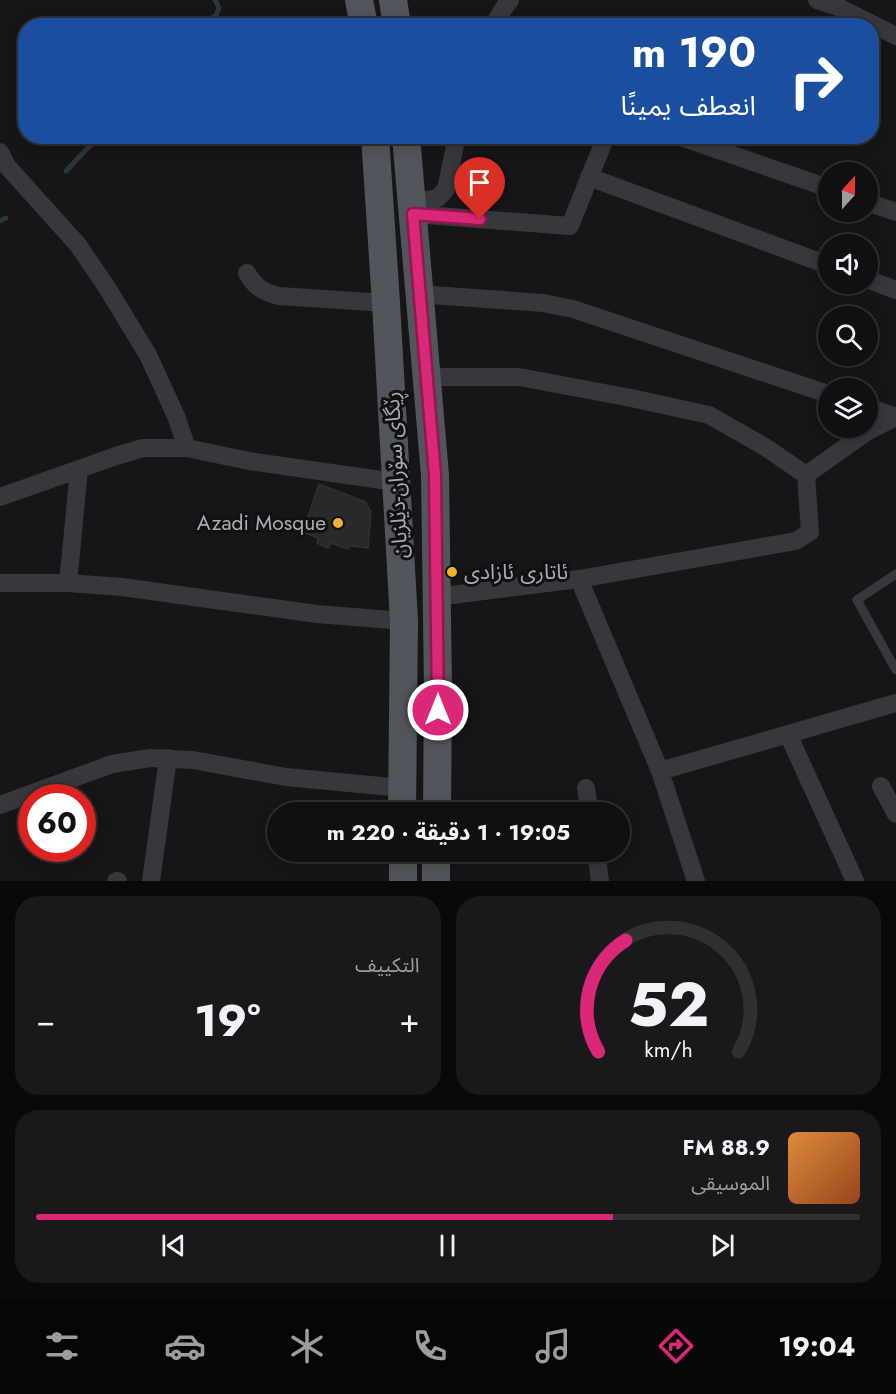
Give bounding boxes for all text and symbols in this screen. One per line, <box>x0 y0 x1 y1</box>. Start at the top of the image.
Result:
text: 190 m <box>632 22 756 83</box>
icon: right <box>777 42 855 120</box>
text: انعطف يمينًا <box>620 86 756 125</box>
pin <box>454 157 505 219</box>
north arrow <box>818 162 878 222</box>
map controls <box>818 162 878 438</box>
icon: arrive <box>463 166 496 199</box>
button: sound <box>818 234 878 294</box>
button: search <box>818 306 878 366</box>
button: layers <box>818 378 878 438</box>
street label: ڕێگای سۆران-دێلزیان <box>377 391 418 559</box>
place label: Azadi Mosque <box>197 508 326 538</box>
marker: Azadi Mosque <box>331 516 345 530</box>
place label: ئاتاری ئازادی <box>464 557 568 587</box>
marker: ئاتاری ئازادی <box>445 565 459 579</box>
position arrow <box>406 678 470 742</box>
speed limit sign: 60 <box>18 784 96 862</box>
text: 19:05 · 1 دقيقة · 220 m <box>327 816 570 848</box>
text: التكييف <box>355 951 420 980</box>
text: 52 <box>628 959 709 1049</box>
text: 19° <box>194 988 261 1053</box>
text: − <box>36 997 55 1044</box>
text: + <box>399 997 419 1044</box>
text: km/h <box>644 1035 692 1066</box>
text: 88.9 FM <box>683 1131 770 1163</box>
text: الموسيقى <box>691 1169 770 1198</box>
icon: previous <box>157 1229 190 1262</box>
icon: pause <box>431 1229 464 1262</box>
icon: next <box>706 1229 739 1262</box>
icon: filters <box>41 1325 83 1367</box>
icon: car <box>164 1325 206 1367</box>
icon: climate <box>286 1325 328 1367</box>
icon: phone <box>409 1325 451 1367</box>
icon: music <box>532 1325 574 1367</box>
icon: directions <box>655 1325 697 1367</box>
text: 19:04 <box>778 1327 856 1366</box>

